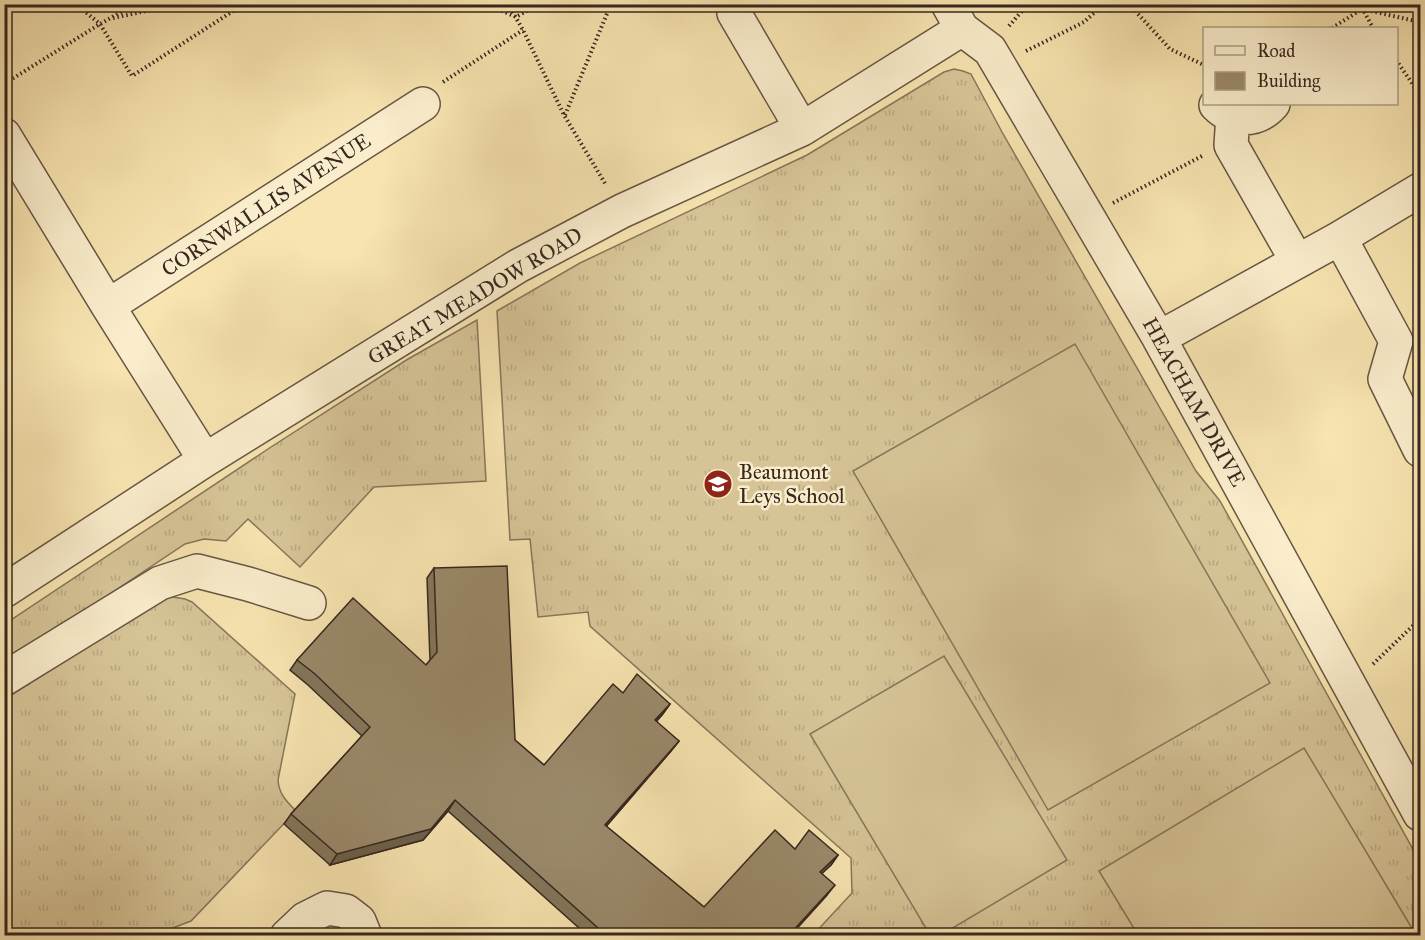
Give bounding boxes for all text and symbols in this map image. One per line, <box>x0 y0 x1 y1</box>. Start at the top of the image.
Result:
legend <box>1203 27 1398 105</box>
text: Road <box>1257 40 1295 62</box>
text: Building <box>1257 70 1321 93</box>
street label: CORNWALLIS AVENUE <box>157 128 375 282</box>
street label: GREAT MEADOW ROAD <box>363 222 587 370</box>
street label: HEACHAM DRIVE <box>1137 313 1251 491</box>
place label: Beaumont Leys School <box>739 459 845 509</box>
school or university icon: Beaumont Leys School <box>702 468 734 500</box>

